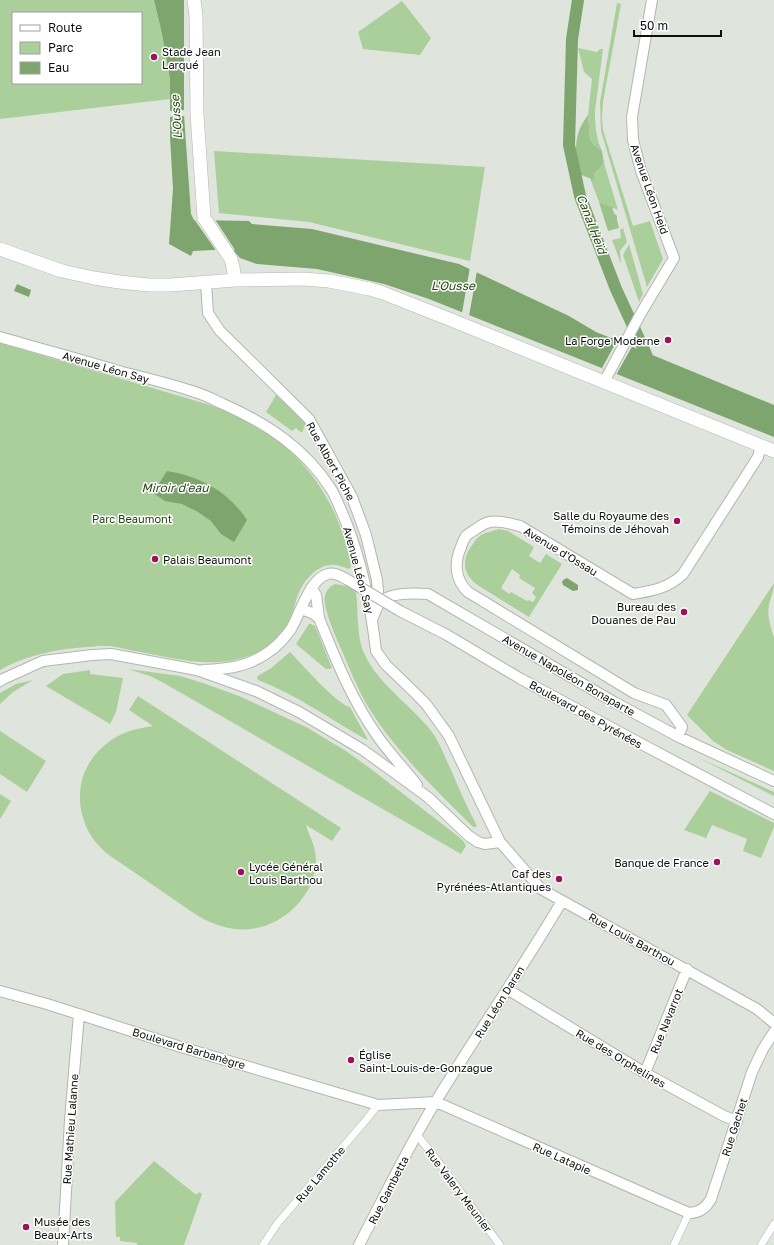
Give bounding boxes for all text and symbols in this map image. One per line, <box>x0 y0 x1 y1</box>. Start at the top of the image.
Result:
legend <box>12 12 142 84</box>
scale bar <box>634 12 721 38</box>
text: 50 m <box>640 18 668 33</box>
text: Route <box>48 20 82 35</box>
text: Parc <box>48 40 74 55</box>
place label: Stade Jean Larqué <box>162 45 221 71</box>
marker: Stade Jean Larqué <box>149 52 159 62</box>
text: Eau <box>48 60 69 75</box>
water label: L'Ousse <box>167 93 185 140</box>
street label: Avenue Léon Heid <box>628 142 672 236</box>
water label: Canal Heïd <box>574 192 611 257</box>
water label: L'Ousse <box>431 278 476 293</box>
place label: La Forge Moderne <box>565 334 660 347</box>
marker: La Forge Moderne <box>663 335 673 345</box>
street label: Avenue Léon Say <box>61 348 151 386</box>
street label: Rue Albert Piche <box>304 419 358 503</box>
water label: Miroir d'eau <box>141 480 209 495</box>
place label: Salle du Royaume des Témoins de Jéhovah <box>553 509 669 535</box>
park label: Parc Beaumont <box>92 512 172 525</box>
marker: Salle du Royaume des Témoins de Jéhovah <box>672 516 682 526</box>
street label: Avenue d'Ossau <box>522 524 600 578</box>
street label: Avenue Léon Say <box>341 525 377 615</box>
place label: Palais Beaumont <box>163 553 252 566</box>
marker: Palais Beaumont <box>150 554 160 564</box>
place label: Bureau des Douanes de Pau <box>591 600 676 626</box>
marker: Bureau des Douanes de Pau <box>679 607 689 617</box>
street label: Avenue Napoléon Bonaparte <box>501 632 637 718</box>
street label: Boulevard des Pyrénées <box>527 677 645 751</box>
place label: Banque de France <box>614 856 709 869</box>
marker: Banque de France <box>712 857 722 867</box>
place label: Lycée Général Louis Barthou <box>249 860 324 886</box>
marker: Lycée Général Louis Barthou <box>236 867 246 877</box>
place label: Caf des Pyrénées-Atlantiques <box>437 867 551 893</box>
marker: Caf des Pyrénées-Atlantiques <box>554 874 564 884</box>
street label: Rue Louis Barthou <box>587 910 677 968</box>
street label: Rue Léon Daran <box>472 963 526 1041</box>
street label: Rue Navarrot <box>647 987 685 1055</box>
street label: Boulevard Barbanègre <box>131 1025 247 1071</box>
street label: Rue des Orphelines <box>574 1026 668 1090</box>
place label: Église Saint-Louis-de-Gonzague <box>359 1048 493 1074</box>
marker: Église Saint-Louis-de-Gonzague <box>346 1055 356 1065</box>
street label: Rue Mathieu Lalanne <box>60 1073 80 1185</box>
street label: Rue Gachet <box>718 1096 750 1158</box>
street label: Rue Latapie <box>531 1139 593 1177</box>
street label: Rue Lamothe <box>293 1143 347 1205</box>
street label: Rue Valery Meunier <box>423 1145 495 1235</box>
street label: Rue Gambetta <box>365 1154 411 1226</box>
place label: Musée des Beaux-Arts <box>34 1215 93 1241</box>
marker: Musée des Beaux-Arts <box>21 1222 31 1232</box>

